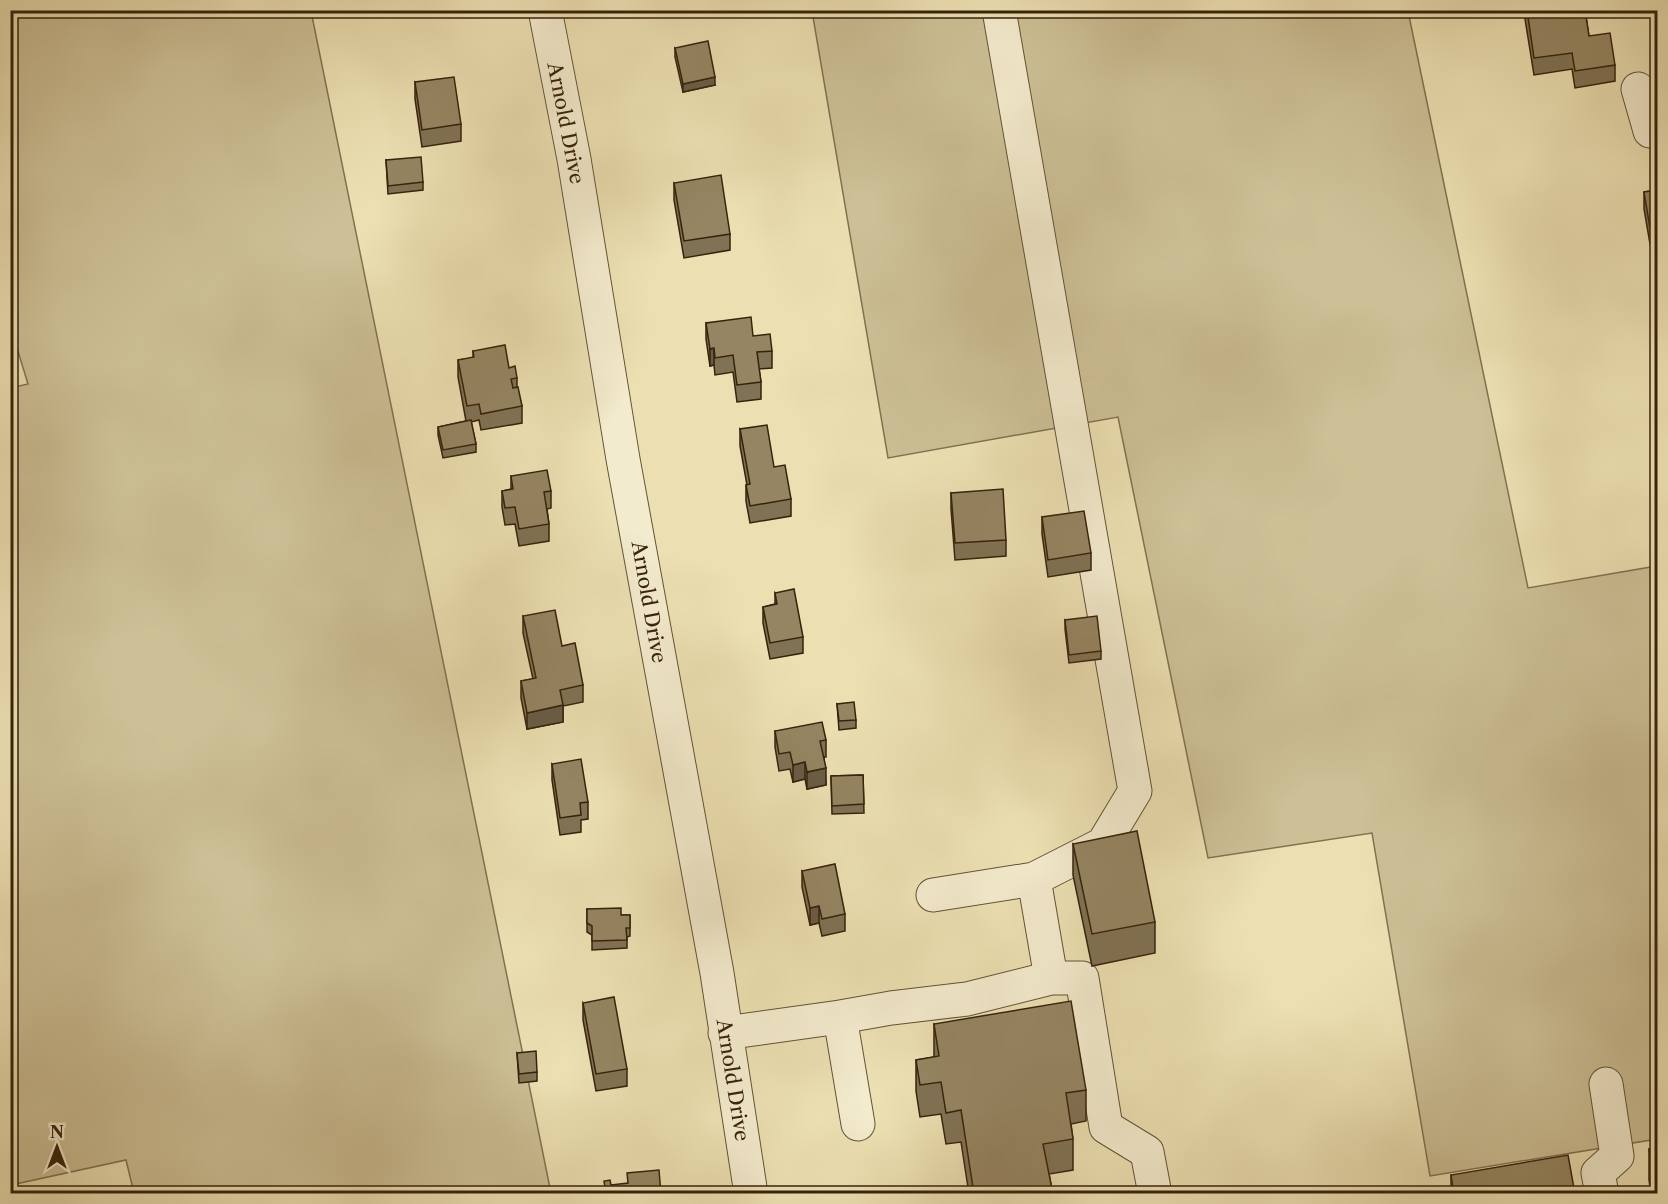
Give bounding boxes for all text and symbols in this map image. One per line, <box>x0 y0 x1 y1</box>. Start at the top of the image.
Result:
street label: Arnold Drive <box>542 59 590 186</box>
street label: Arnold Drive <box>626 538 672 665</box>
street label: Arnold Drive <box>711 1016 755 1143</box>
north arrow <box>27 1117 87 1177</box>
text: N <box>50 1122 64 1142</box>

